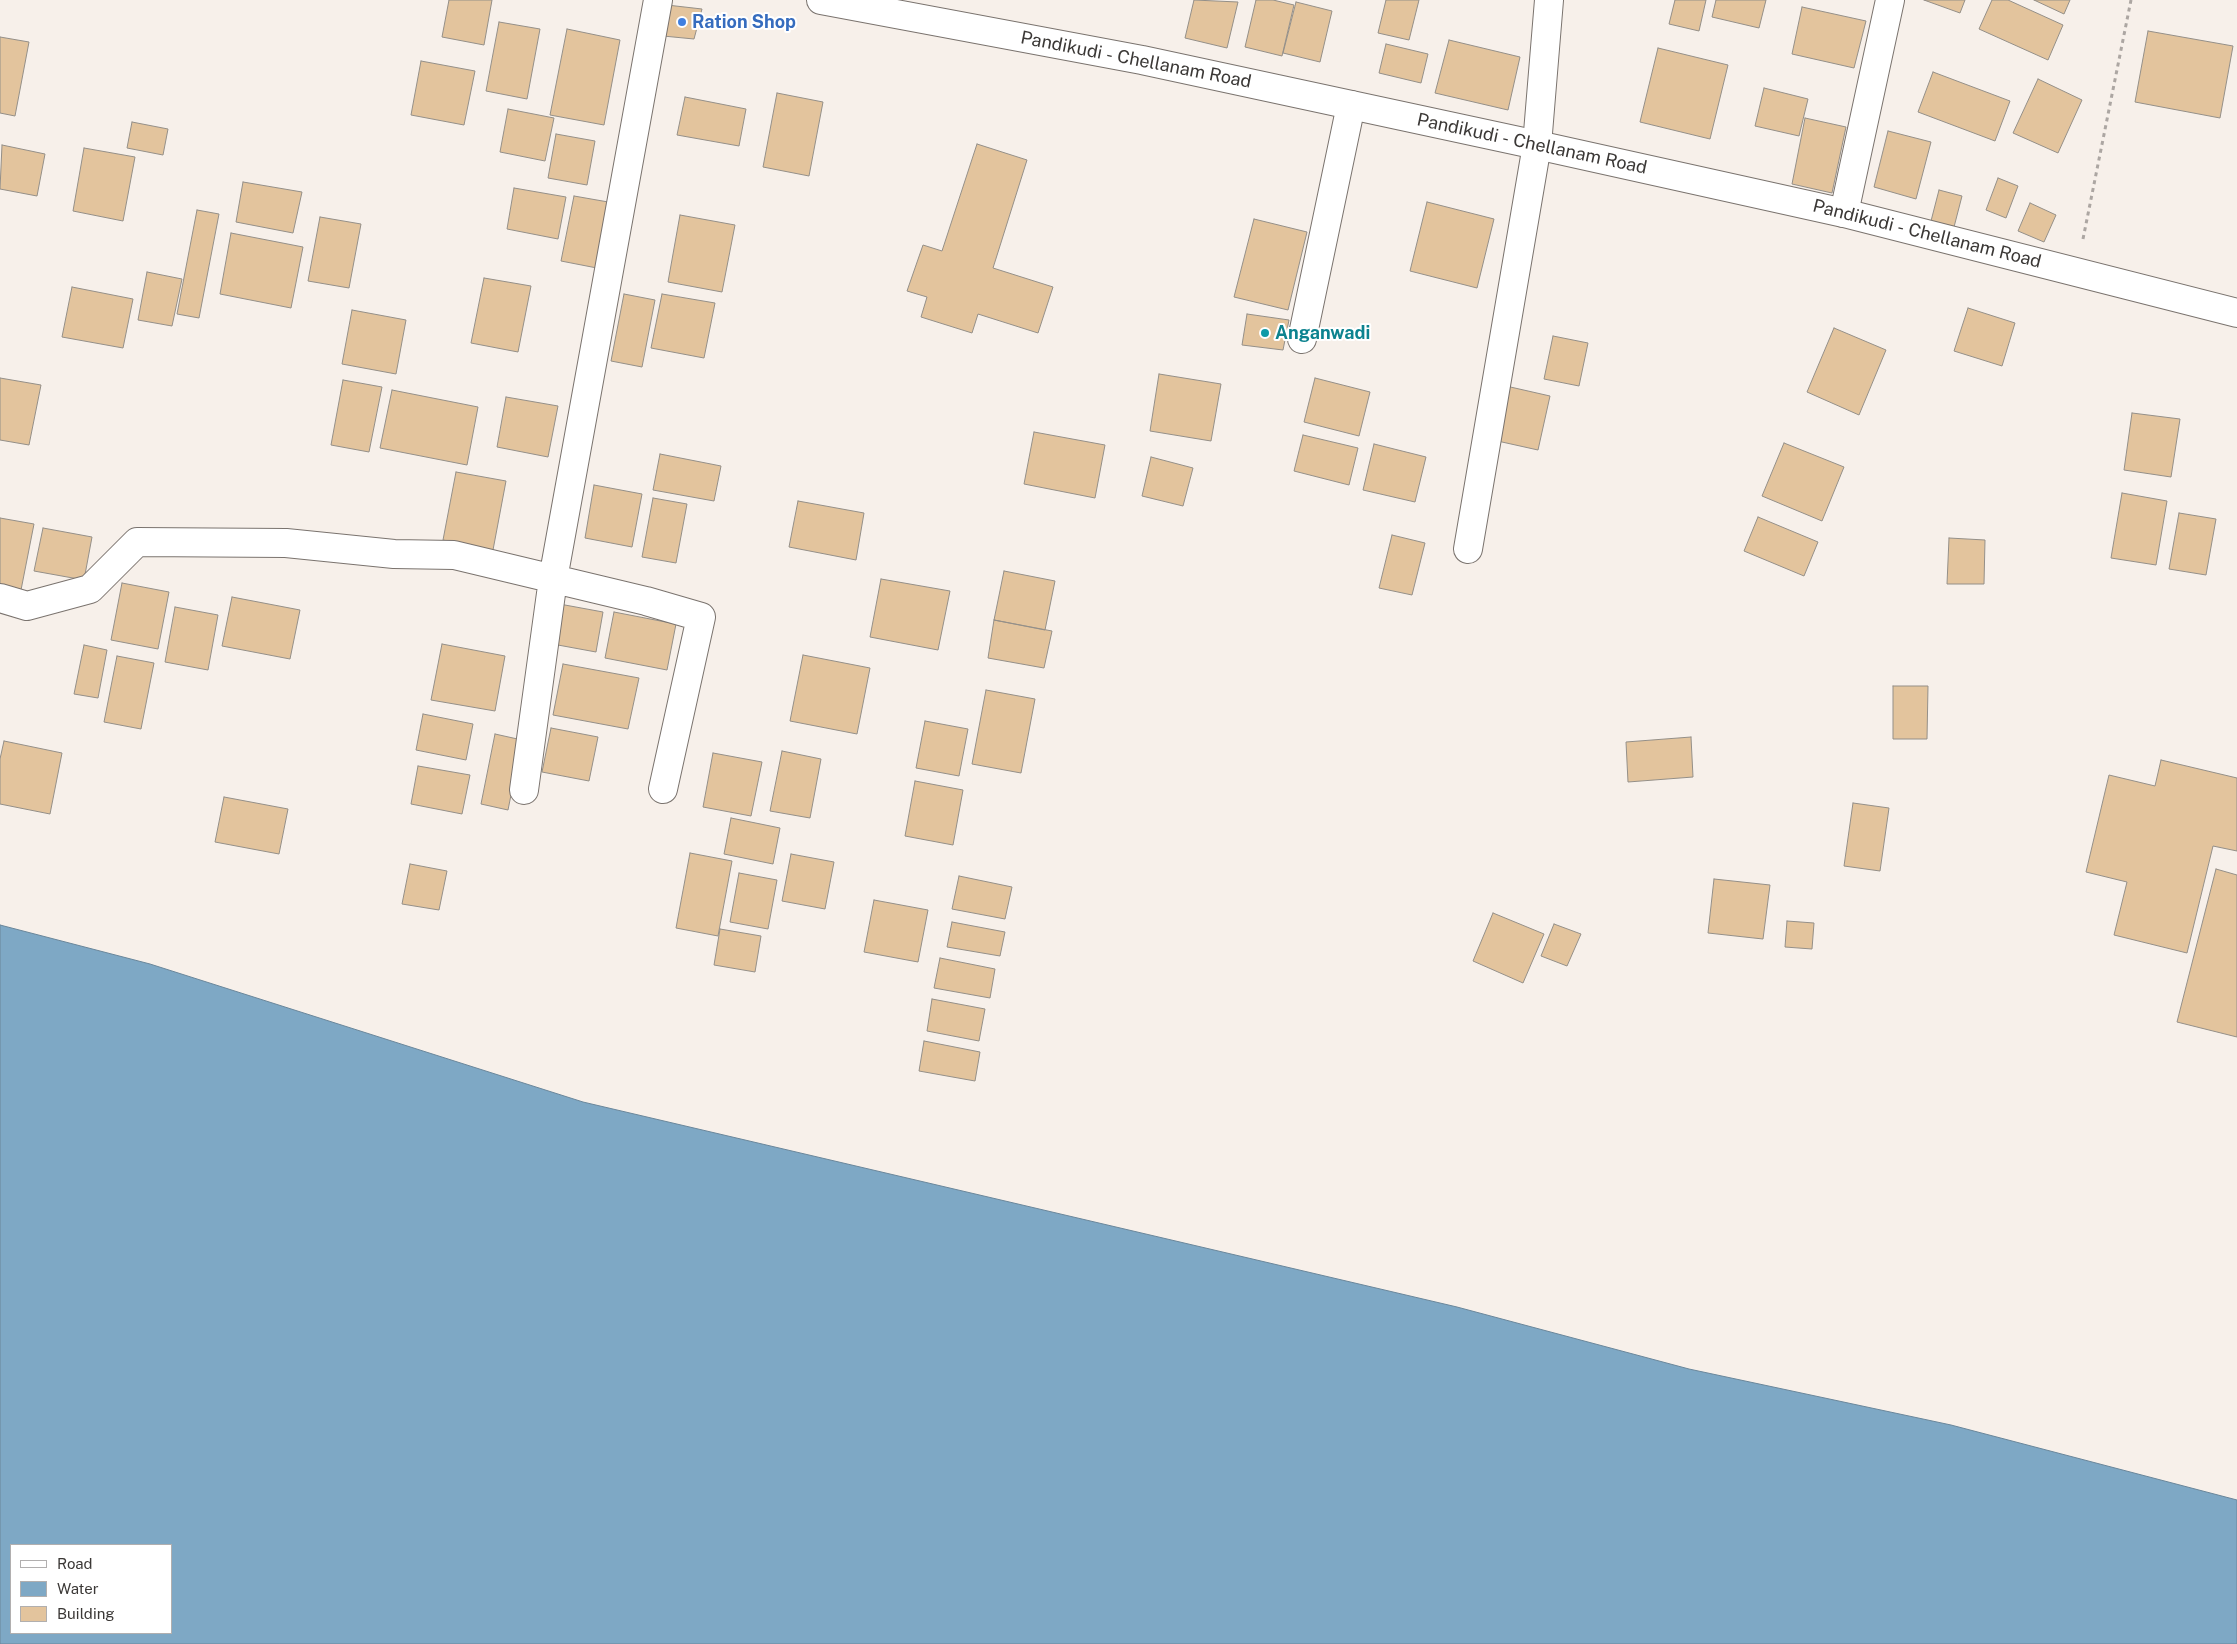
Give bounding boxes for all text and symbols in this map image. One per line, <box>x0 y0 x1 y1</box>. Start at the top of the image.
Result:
place label: Ration Shop <box>692 11 796 33</box>
marker: Ration Shop <box>676 16 688 28</box>
street label: Pandikudi - Chellanam Road <box>1019 27 1253 93</box>
street label: Pandikudi - Chellanam Road <box>1415 109 1649 179</box>
street label: Pandikudi - Chellanam Road <box>1811 195 2043 273</box>
place label: Anganwadi <box>1275 322 1370 344</box>
marker: Anganwadi <box>1259 327 1271 339</box>
legend <box>10 1544 172 1634</box>
text: Road <box>57 1555 93 1572</box>
text: Water <box>57 1580 99 1597</box>
text: Building <box>57 1605 115 1622</box>

